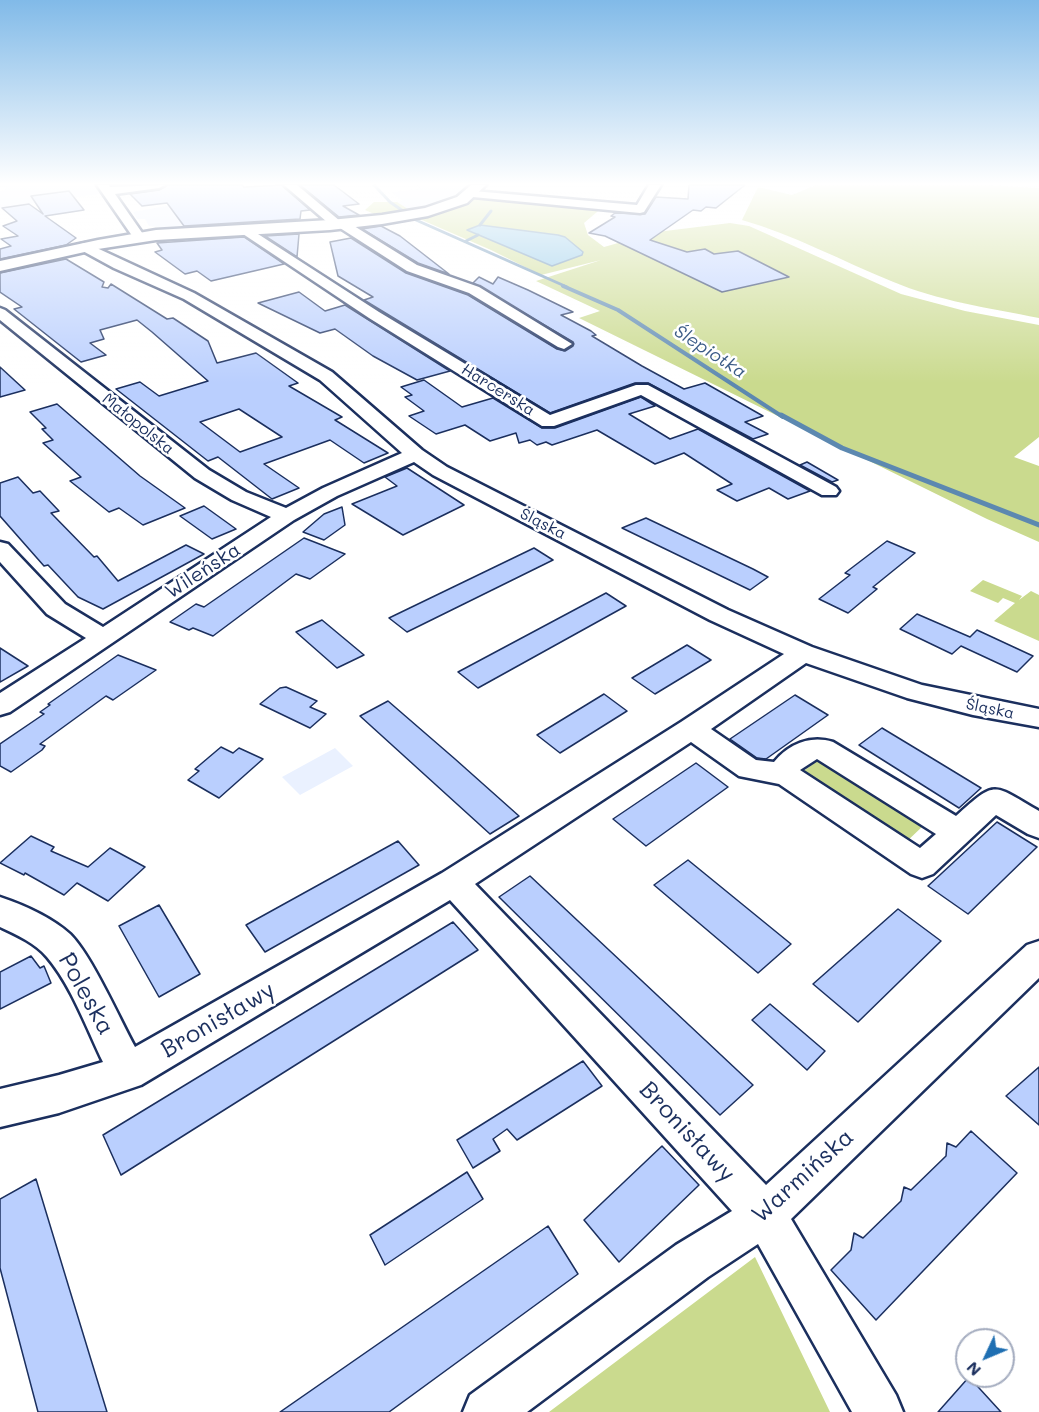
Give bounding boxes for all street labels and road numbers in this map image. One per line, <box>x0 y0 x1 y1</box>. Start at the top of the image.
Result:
street label: Harcerska <box>458 360 538 420</box>
street label: Małopolska <box>98 389 178 459</box>
street label: Śląska <box>517 504 569 544</box>
street label: Wileńska <box>161 538 245 604</box>
street label: Śląska <box>964 694 1016 724</box>
street label: Poleska <box>52 948 120 1040</box>
street label: Bronisławy <box>156 976 280 1064</box>
street label: Bronisławy <box>633 1076 741 1188</box>
street label: Warmińska <box>746 1123 860 1229</box>

